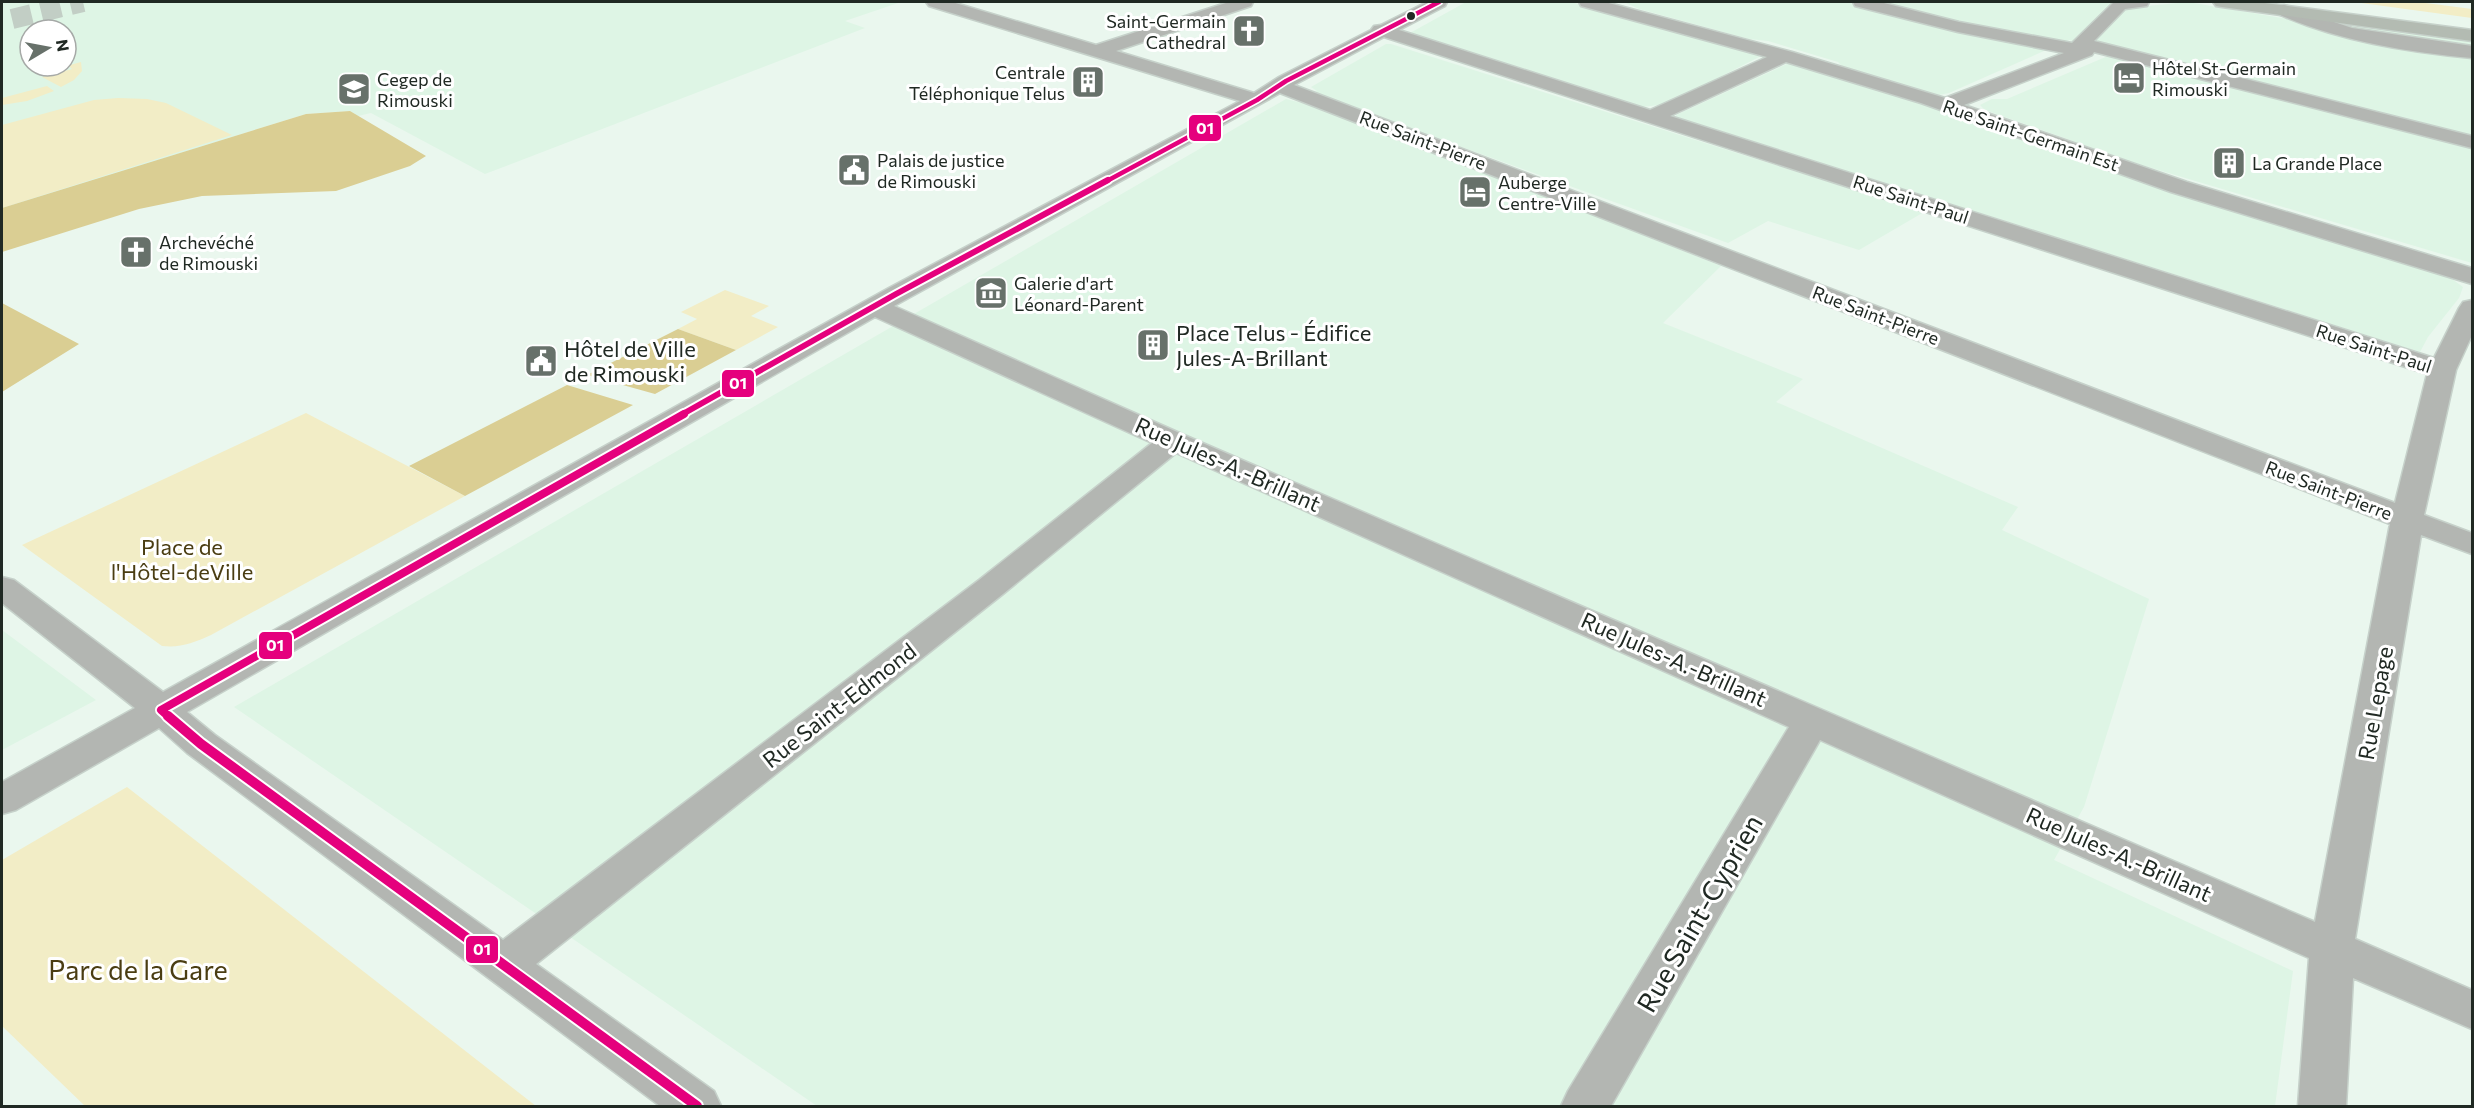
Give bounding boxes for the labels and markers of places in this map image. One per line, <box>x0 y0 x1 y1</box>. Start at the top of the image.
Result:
place label: Saint-Germain Cathedral <box>1106 10 1226 53</box>
unlabelled marker <box>1405 10 1417 22</box>
church icon: Saint-Germain Cathedral <box>1231 13 1267 49</box>
place label: Hôtel St-Germain Rimouski <box>2152 57 2296 100</box>
hotel icon: Hôtel St-Germain Rimouski <box>2111 60 2147 96</box>
place label: Centrale Téléphonique Telus <box>909 61 1065 104</box>
building icon: Centrale Téléphonique Telus <box>1070 64 1106 100</box>
place label: Cegep de Rimouski <box>377 68 453 111</box>
school or university icon: Cegep de Rimouski <box>336 71 372 107</box>
building icon: La Grande Place <box>2211 145 2247 181</box>
place label: Palais de justice de Rimouski <box>877 149 1004 192</box>
public building icon: Palais de justice de Rimouski <box>836 152 872 188</box>
place label: La Grande Place <box>2252 152 2382 174</box>
place label: Auberge Centre-Ville <box>1498 171 1596 214</box>
hotel icon: Auberge Centre-Ville <box>1457 174 1493 210</box>
place label: Archevéché de Rimouski <box>159 231 258 274</box>
church icon: Archevéché de Rimouski <box>118 234 154 270</box>
place label: Galerie d'art Léonard-Parent <box>1014 272 1144 315</box>
museum icon: Galerie d'art Léonard-Parent <box>973 275 1009 311</box>
place label: Place Telus - Édifice Jules-A-Brillant <box>1176 319 1371 371</box>
building icon: Place Telus - Édifice Jules-A-Brillant <box>1135 327 1171 363</box>
place label: Hôtel de Ville de Rimouski <box>564 335 696 387</box>
public building icon: Hôtel de Ville de Rimouski <box>523 343 559 379</box>

